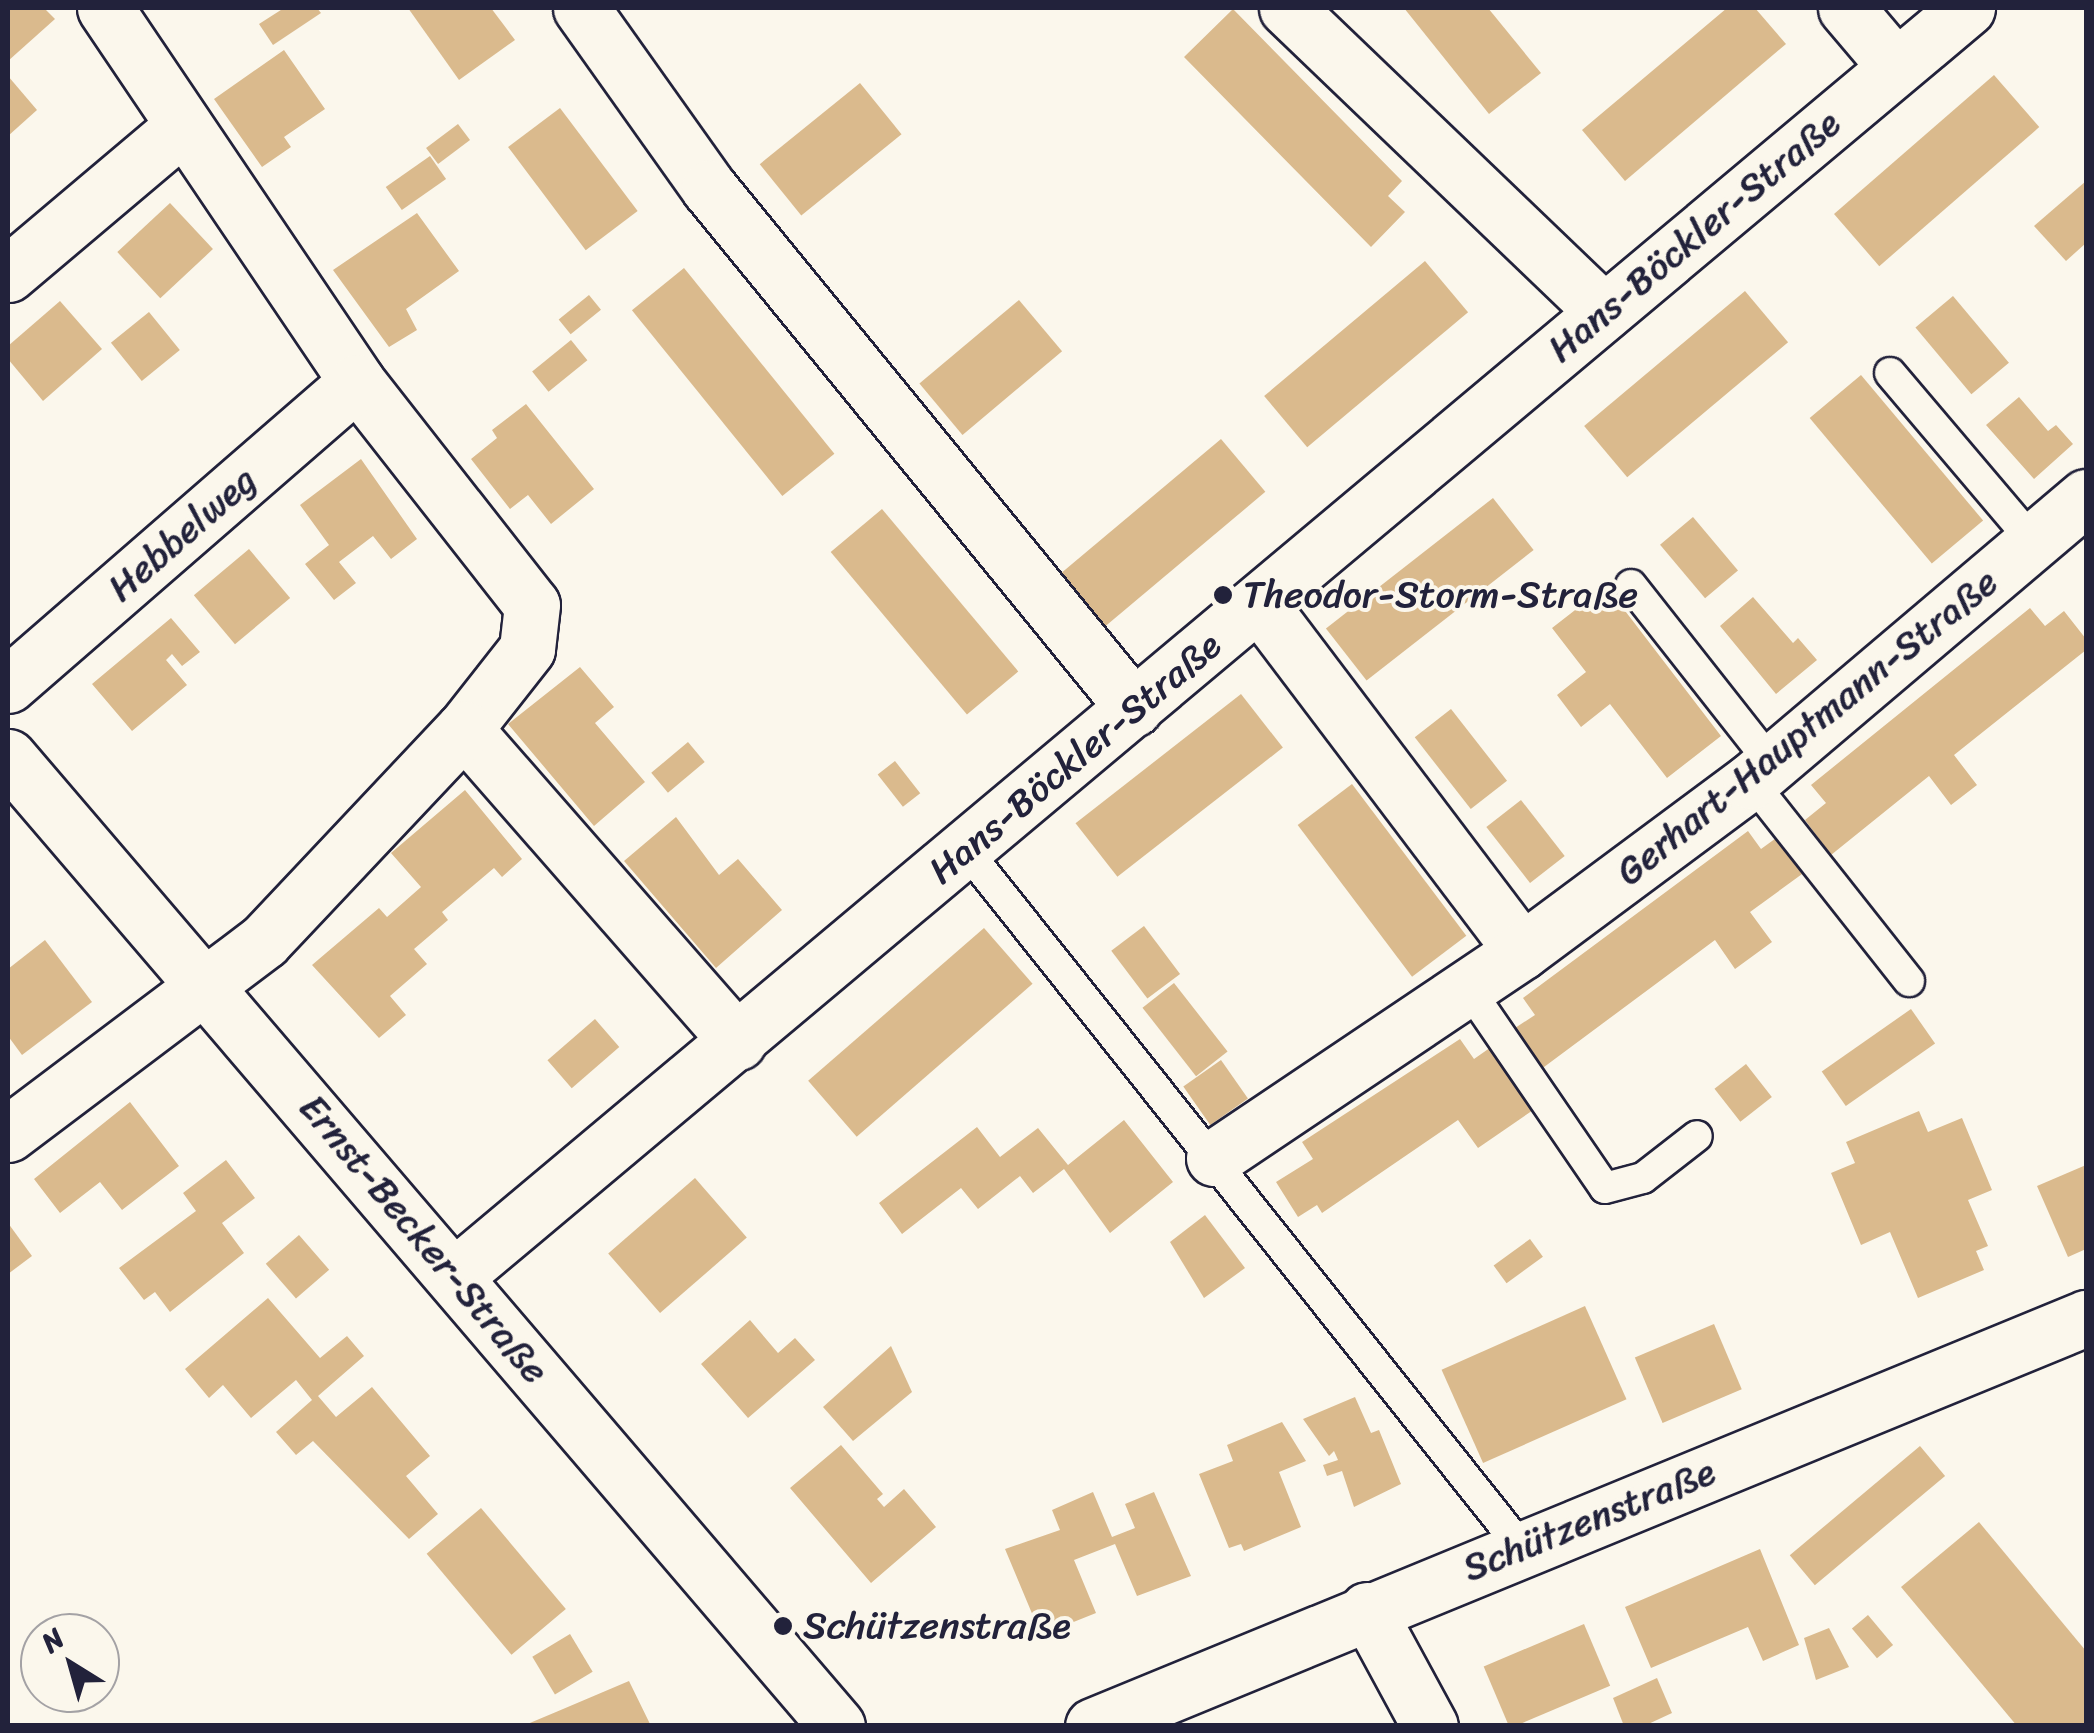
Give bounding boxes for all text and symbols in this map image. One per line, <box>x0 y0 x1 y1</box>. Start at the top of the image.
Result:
street label: Hans-Böckler-Straße <box>1539 100 1849 372</box>
street label: Hebbelweg <box>98 457 266 611</box>
street label: Gerhart-Hauptmann-Straße <box>1607 559 2007 895</box>
place label: Theodor-Storm-Straße <box>1243 572 1638 618</box>
marker: Theodor-Storm-Straße <box>1212 584 1234 606</box>
street label: Hans-Böckler-Straße <box>920 622 1230 894</box>
street label: Ernst-Becker-Straße <box>290 1085 558 1393</box>
street label: Schützenstraße <box>1456 1449 1722 1591</box>
place label: Schützenstraße <box>803 1603 1071 1649</box>
north arrow <box>20 1613 120 1713</box>
text: N <box>30 1615 75 1666</box>
marker: Schützenstraße <box>772 1615 794 1637</box>

